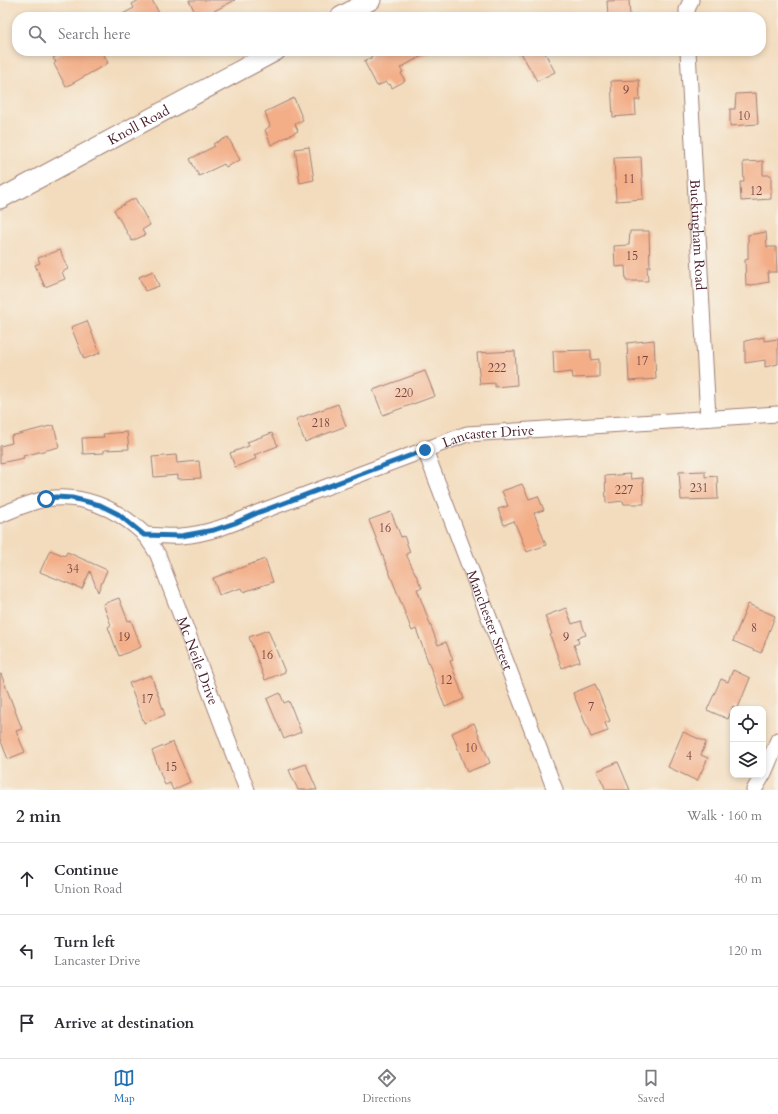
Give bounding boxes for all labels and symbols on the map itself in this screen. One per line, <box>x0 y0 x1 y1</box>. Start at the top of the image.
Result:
house number: 9 <box>623 82 629 98</box>
street label: Knoll Road <box>104 101 173 150</box>
house number: 10 <box>738 108 750 124</box>
house number: 11 <box>623 171 635 187</box>
street label: Buckingham Road <box>685 179 710 291</box>
house number: 12 <box>750 183 762 199</box>
house number: 15 <box>626 248 638 264</box>
house number: 17 <box>636 353 648 369</box>
house number: 222 <box>488 360 506 376</box>
house number: 220 <box>395 385 413 401</box>
house number: 218 <box>312 415 330 431</box>
street label: Lancaster Drive <box>440 421 535 452</box>
route end <box>416 441 434 459</box>
house number: 231 <box>690 480 708 496</box>
house number: 227 <box>615 482 633 498</box>
route start <box>37 490 55 508</box>
house number: 16 <box>379 520 391 536</box>
house number: 34 <box>67 561 79 577</box>
street label: Manchester Street <box>462 567 517 673</box>
street label: Mc Neile Drive <box>172 614 223 708</box>
house number: 8 <box>751 620 757 636</box>
house number: 19 <box>118 629 130 645</box>
house number: 9 <box>563 629 569 645</box>
house number: 16 <box>261 647 273 663</box>
house number: 12 <box>440 672 452 688</box>
house number: 17 <box>141 691 153 707</box>
house number: 7 <box>588 699 594 715</box>
house number: 10 <box>465 740 477 756</box>
house number: 4 <box>686 748 692 764</box>
house number: 15 <box>165 759 177 775</box>

